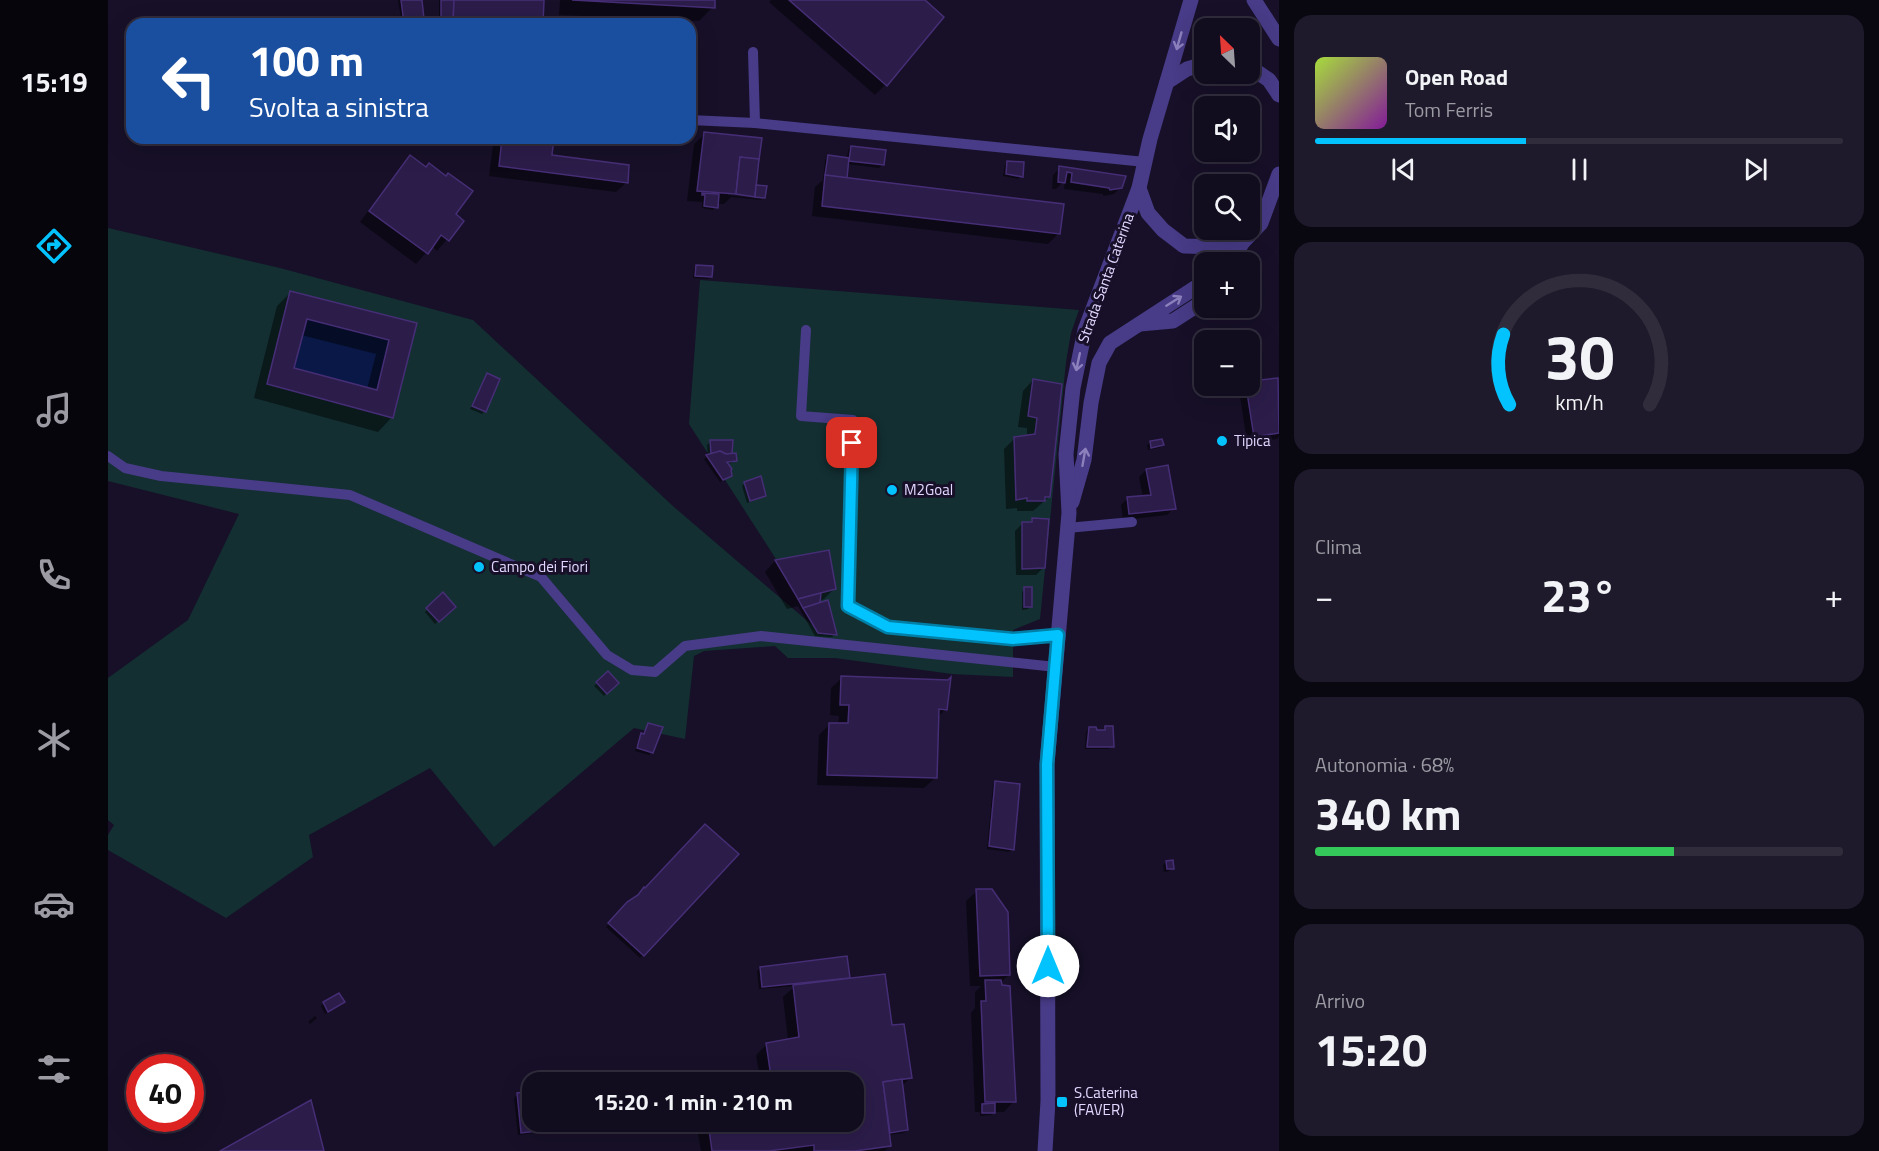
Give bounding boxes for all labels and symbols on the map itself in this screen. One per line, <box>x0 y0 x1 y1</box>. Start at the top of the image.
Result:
north arrow <box>1194 18 1260 84</box>
one-way arrow <box>1173 31 1184 50</box>
street label: Strada Santa Caterina <box>1071 209 1140 346</box>
one-way arrow <box>1165 295 1182 307</box>
one-way arrow <box>1072 352 1084 371</box>
pin <box>826 417 877 468</box>
place label: Tipica <box>1234 429 1271 452</box>
marker: Tipica <box>1215 434 1229 448</box>
one-way arrow <box>1079 448 1090 467</box>
place label: M2Goal <box>904 478 953 501</box>
marker: M2Goal <box>885 483 899 497</box>
place label: Campo dei Fiori <box>491 555 588 578</box>
marker: Campo dei Fiori <box>472 560 486 574</box>
position arrow <box>1016 934 1080 998</box>
speed limit sign: 40 <box>126 1054 204 1132</box>
place label: S.Caterina (FAVER) <box>1074 1081 1138 1121</box>
marker: S.Caterina (FAVER) <box>1055 1095 1069 1109</box>

